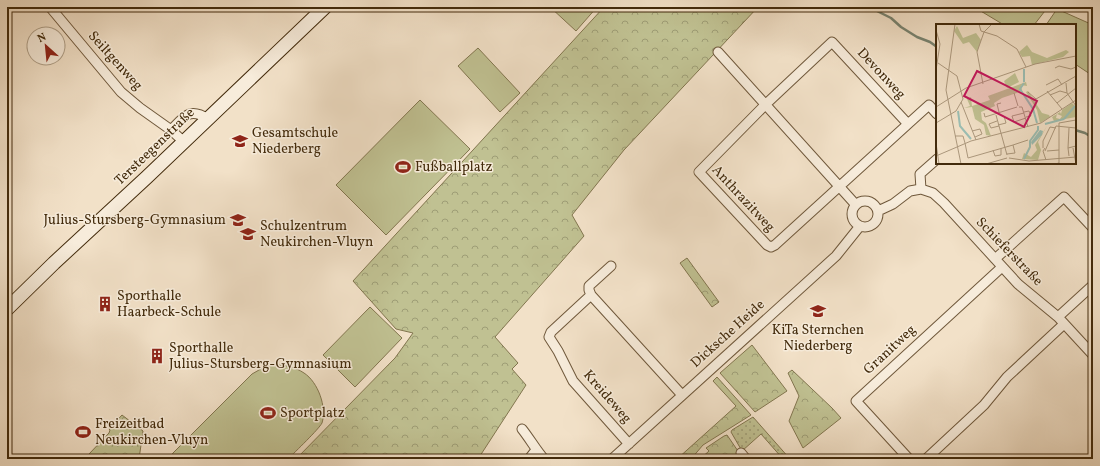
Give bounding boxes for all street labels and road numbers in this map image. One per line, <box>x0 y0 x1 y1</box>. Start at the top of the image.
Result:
street label: Seiltgenweg <box>83 27 147 95</box>
street label: Devonweg <box>852 44 910 104</box>
street label: Tersteegenstraße <box>111 104 199 190</box>
street label: Anthrazitweg <box>707 161 779 237</box>
street label: Schieferstraße <box>971 213 1047 291</box>
street label: Dicksche Heide <box>687 295 769 372</box>
street label: Granitweg <box>860 321 920 379</box>
street label: Kreideweg <box>578 366 636 428</box>

